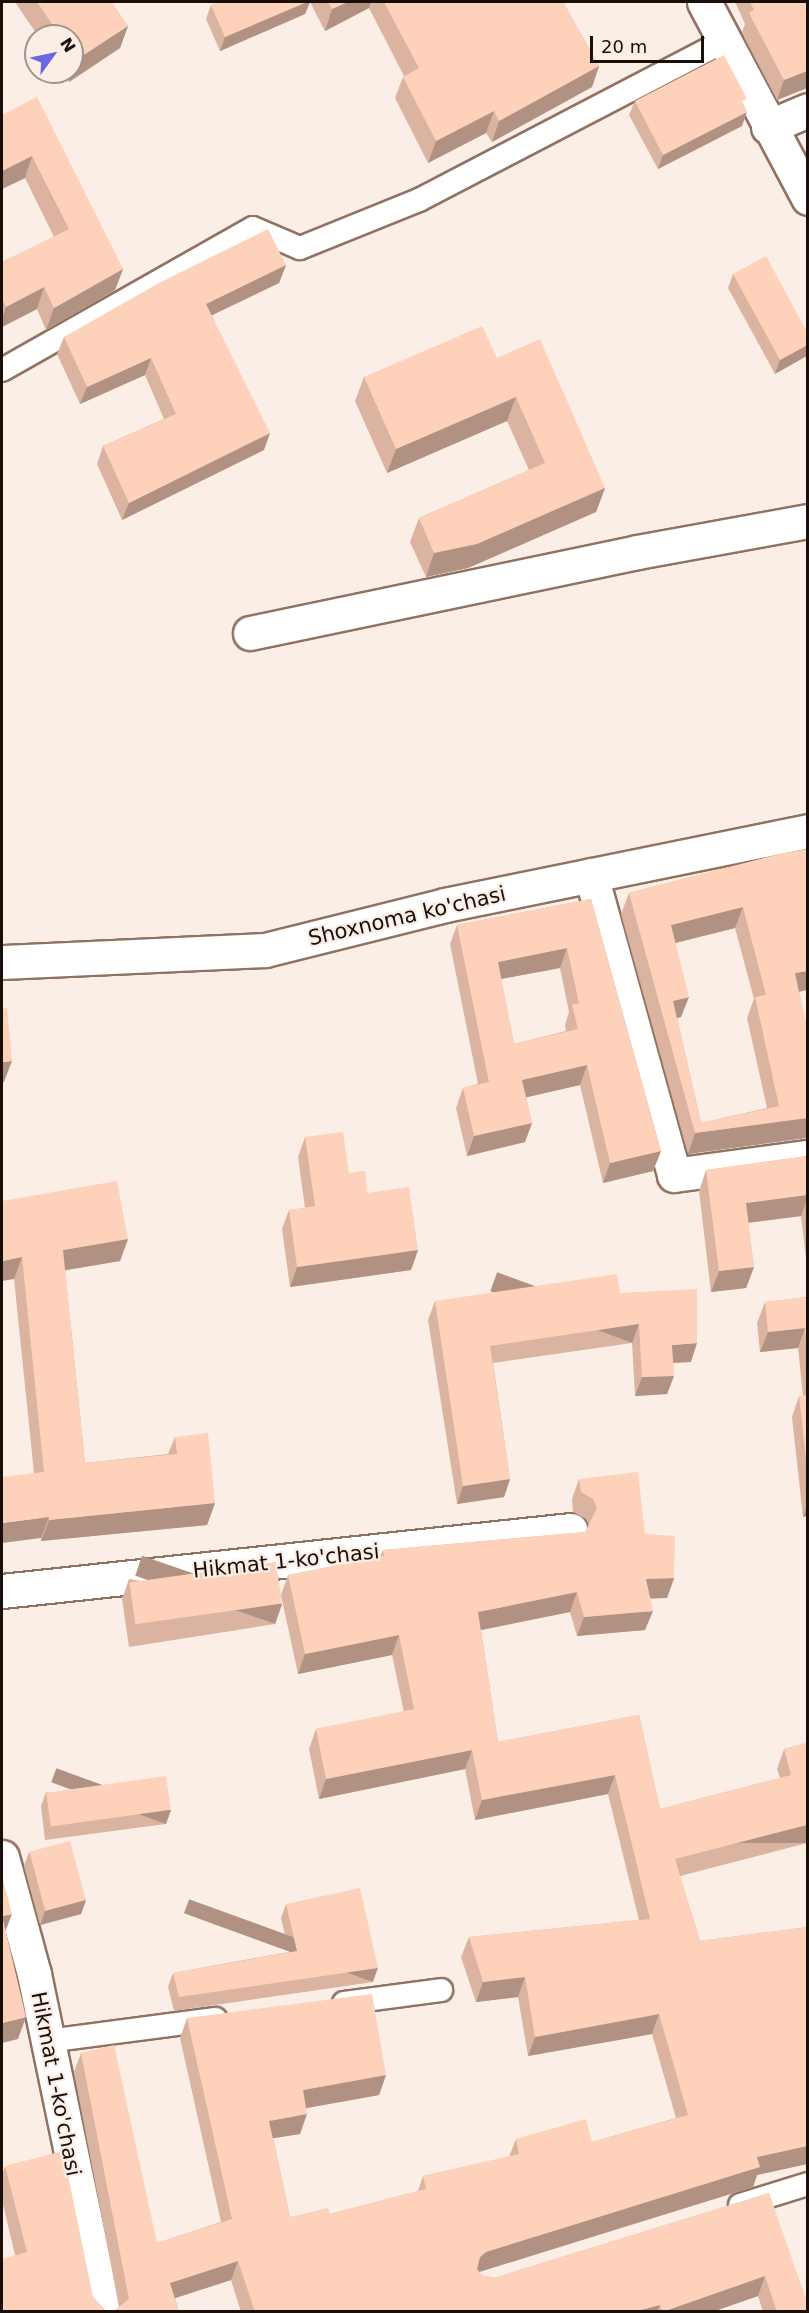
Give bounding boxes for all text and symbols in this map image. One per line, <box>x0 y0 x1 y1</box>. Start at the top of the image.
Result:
north arrow <box>24 24 84 84</box>
scale bar <box>593 24 707 62</box>
text: N <box>56 34 79 56</box>
text: 20 m <box>601 36 647 57</box>
street label: Shoxnoma ko'chasi <box>306 881 508 951</box>
street label: Hikmat 1-ko'chasi <box>191 1539 381 1583</box>
street label: Hikmat 1-ko'chasi <box>26 1990 86 2178</box>

